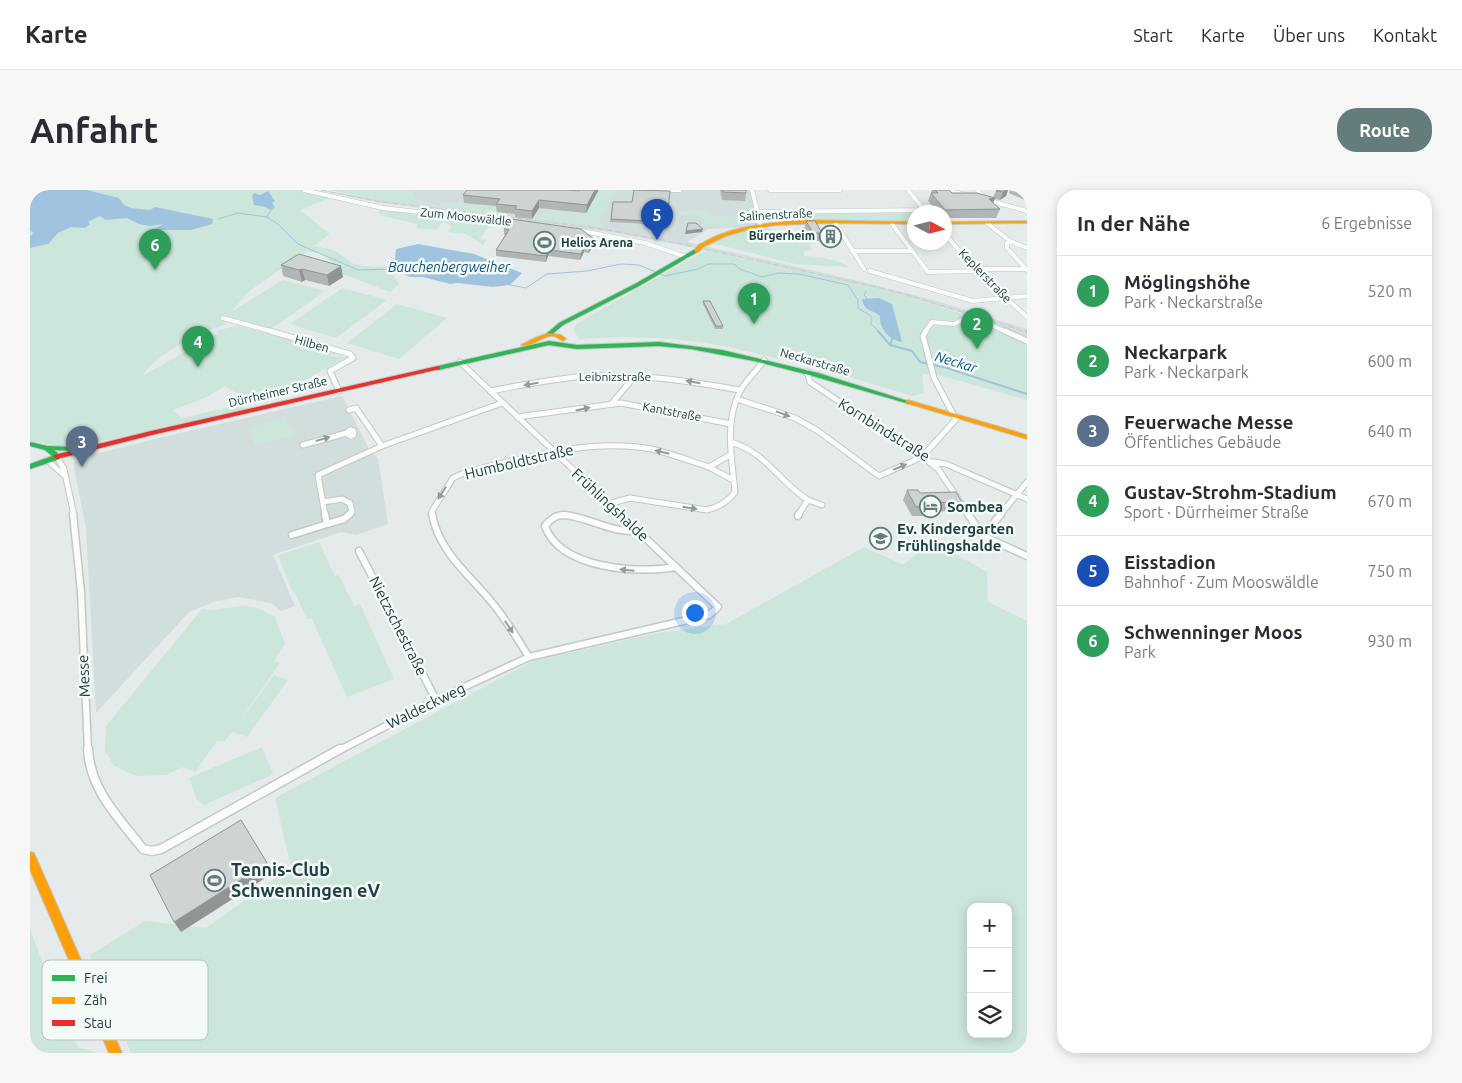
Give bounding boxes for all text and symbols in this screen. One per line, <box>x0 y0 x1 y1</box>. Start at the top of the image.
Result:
text: Karte <box>25 21 87 48</box>
text: Start <box>1133 25 1173 45</box>
text: Karte <box>1201 25 1245 45</box>
text: Über uns <box>1273 25 1345 45</box>
text: Kontakt <box>1373 25 1437 45</box>
button: Route <box>1337 108 1432 152</box>
text: Anfahrt <box>30 110 158 150</box>
pin: 5 <box>641 199 673 240</box>
street label: Zum Mooswäldle <box>420 205 512 228</box>
north arrow <box>907 205 952 250</box>
street label: Salinenstraße <box>739 206 813 223</box>
text: In der Nähe <box>1077 211 1190 235</box>
text: 6 Ergebnisse <box>1321 214 1412 232</box>
building icon: Bürgerheim <box>819 224 843 248</box>
pin: 6 <box>139 229 171 270</box>
place label: Bürgerheim <box>749 229 815 242</box>
sports icon: Helios Arena <box>533 231 557 255</box>
place label: Helios Arena <box>561 236 633 249</box>
street label: Keplerstraße <box>957 246 1014 305</box>
water label: Bauchenbergweiher <box>388 259 511 275</box>
text: Möglingshöhe <box>1124 271 1250 293</box>
text: 1 <box>1088 282 1098 300</box>
text: 520 m <box>1367 282 1412 300</box>
pin: 1 <box>738 283 770 324</box>
text: Park · Neckarstraße <box>1124 293 1263 311</box>
pin: 2 <box>961 308 993 349</box>
pin: 4 <box>182 326 214 367</box>
street label: Hilben <box>294 332 331 355</box>
text: Neckarpark <box>1124 341 1227 363</box>
street label: Neckarstraße <box>779 345 852 378</box>
water label: Neckar <box>933 348 980 376</box>
text: 2 <box>1088 352 1098 370</box>
text: 600 m <box>1367 352 1412 370</box>
text: Park · Neckarpark <box>1124 363 1249 381</box>
street label: Leibnizstraße <box>579 370 651 383</box>
street label: Dürrheimer Straße <box>227 374 328 409</box>
one-way arrow <box>685 378 701 386</box>
one-way arrow <box>523 380 539 388</box>
street label: Kornbindstraße <box>835 395 933 465</box>
street label: Kantstraße <box>642 399 703 424</box>
one-way arrow <box>575 405 590 413</box>
one-way arrow <box>776 411 791 418</box>
text: Feuerwache Messe <box>1124 411 1294 433</box>
text: 3 <box>1088 422 1098 440</box>
text: 640 m <box>1367 422 1412 440</box>
pin: 3 <box>66 426 98 467</box>
text: Öffentliches Gebäude <box>1124 433 1281 451</box>
one-way arrow <box>315 435 331 443</box>
street label: Humboldtstraße <box>463 441 575 482</box>
one-way arrow <box>655 448 670 456</box>
one-way arrow <box>893 463 907 471</box>
street label: Frühlingshalde <box>568 465 652 545</box>
text: Gustav-Strohm-Stadium <box>1124 481 1337 503</box>
one-way arrow <box>438 486 447 500</box>
text: 4 <box>1088 492 1098 510</box>
text: 670 m <box>1367 492 1412 510</box>
hotel icon: Sombea <box>919 495 943 519</box>
place label: Sombea <box>947 498 1003 515</box>
text: Sport · Dürrheimer Straße <box>1124 503 1309 521</box>
one-way arrow <box>683 505 699 513</box>
place label: Ev. Kindergarten Frühlingshalde <box>897 520 1014 554</box>
school or university icon: Ev. Kindergarten Frühlingshalde <box>869 526 893 550</box>
text: Eisstadion <box>1124 551 1216 573</box>
text: 5 <box>1088 562 1098 580</box>
text: 750 m <box>1367 562 1412 580</box>
one-way arrow <box>619 566 635 574</box>
street label: Nietzschestraße <box>366 573 431 678</box>
text: Bahnhof · Zum Mooswäldle <box>1124 573 1319 591</box>
your location <box>682 600 708 626</box>
one-way arrow <box>504 620 514 634</box>
text: Schwenninger Moos <box>1124 621 1303 643</box>
text: 6 <box>1088 632 1098 650</box>
text: 930 m <box>1367 632 1412 650</box>
text: Park <box>1124 643 1156 661</box>
street label: Messe <box>74 654 93 698</box>
street label: Waldeckweg <box>384 679 468 732</box>
place label: Tennis-Club Schwenningen eV <box>231 859 380 900</box>
sports icon: Tennis-Club Schwenningen eV <box>203 868 227 892</box>
map controls <box>967 903 1012 1038</box>
button: + <box>967 903 1012 948</box>
button: − <box>967 948 1012 993</box>
legend <box>42 960 208 1040</box>
text: Frei <box>84 970 108 986</box>
text: Zäh <box>84 992 107 1008</box>
button: layers <box>967 993 1012 1038</box>
text: Stau <box>84 1015 112 1031</box>

